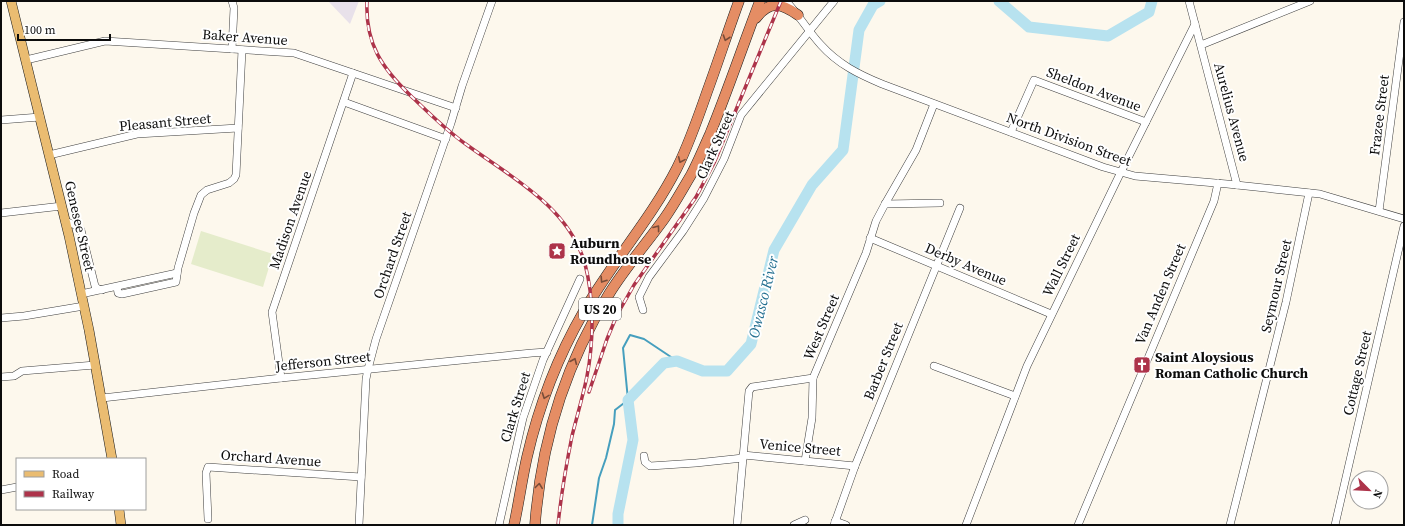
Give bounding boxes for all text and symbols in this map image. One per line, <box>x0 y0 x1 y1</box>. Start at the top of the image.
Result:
scale bar <box>18 16 110 42</box>
text: 100 m <box>24 22 56 38</box>
street label: Baker Avenue <box>202 24 288 50</box>
one-way arrow <box>722 34 731 41</box>
street label: Aurelius Avenue <box>1209 60 1255 164</box>
street label: Sheldon Avenue <box>1044 62 1144 116</box>
street label: Frazee Street <box>1364 73 1394 156</box>
street label: Clark Street <box>691 107 739 182</box>
street label: North Division Street <box>1004 107 1134 171</box>
street label: Pleasant Street <box>118 108 212 136</box>
one-way arrow <box>678 155 686 163</box>
street label: Madison Avenue <box>264 168 316 272</box>
street label: Genesee Street <box>60 179 100 274</box>
street label: Orchard Street <box>368 208 416 301</box>
one-way arrow <box>652 225 659 232</box>
street label: Wall Street <box>1037 230 1085 300</box>
place label: Auburn Roundhouse <box>570 233 651 269</box>
street label: Seymour Street <box>1256 237 1297 335</box>
street label: Derby Avenue <box>922 238 1010 290</box>
street label: Van Anden Street <box>1130 240 1190 348</box>
place icon: Auburn Roundhouse <box>547 241 567 261</box>
water label: Owasco River <box>743 253 784 340</box>
one-way arrow <box>601 276 608 283</box>
street label: West Street <box>798 291 844 363</box>
road number: US 20 <box>579 298 621 320</box>
street label: Barber Street <box>858 319 908 403</box>
street label: Cottage Street <box>1338 328 1377 417</box>
street label: Jefferson Street <box>273 346 372 376</box>
place label: Saint Aloysious Roman Catholic Church <box>1155 347 1309 383</box>
church icon: Saint Aloysious Roman Catholic Church <box>1132 355 1152 375</box>
one-way arrow <box>569 358 577 366</box>
street label: Clark Street <box>495 369 535 445</box>
one-way arrow <box>541 393 549 400</box>
street label: Venice Street <box>758 433 842 461</box>
street label: Orchard Avenue <box>220 445 322 471</box>
legend <box>16 458 146 510</box>
text: Road <box>52 466 79 482</box>
north arrow <box>1349 470 1389 510</box>
one-way arrow <box>534 483 543 489</box>
text: Railway <box>52 486 95 502</box>
text: N <box>1369 487 1386 501</box>

